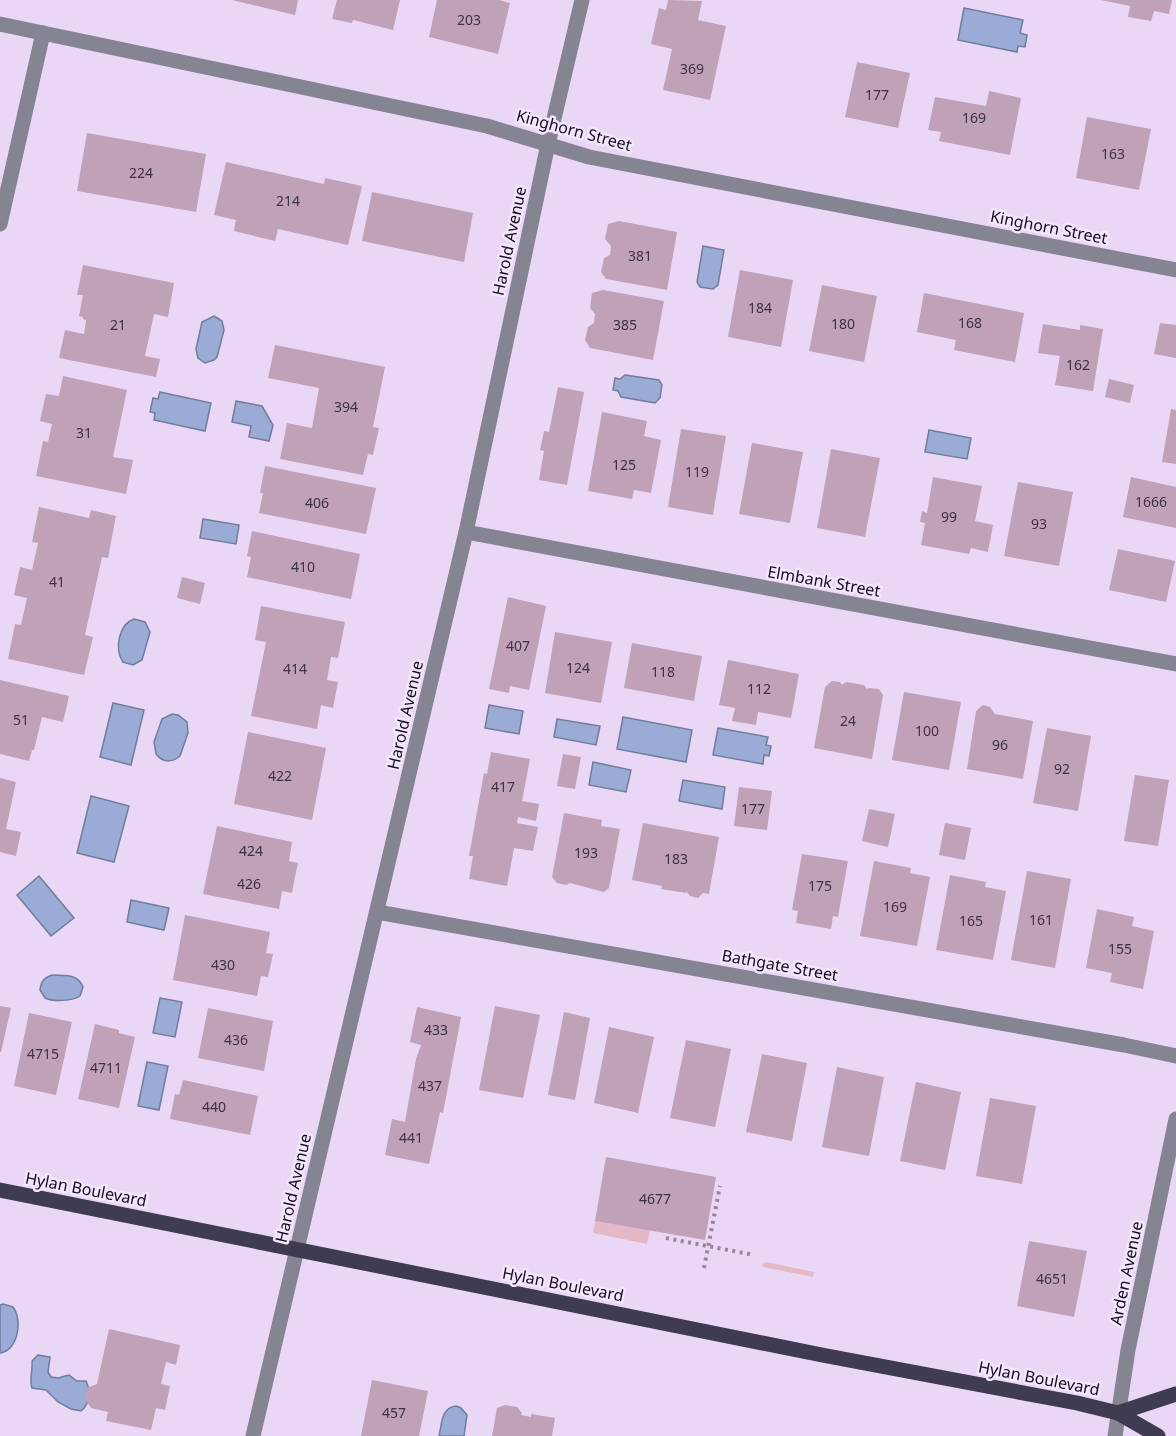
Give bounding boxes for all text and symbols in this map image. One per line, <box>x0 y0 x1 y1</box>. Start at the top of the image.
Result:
house number: 203 <box>457 10 481 29</box>
house number: 369 <box>680 59 704 78</box>
house number: 177 <box>865 85 889 104</box>
street label: Kinghorn Street <box>514 104 634 156</box>
house number: 169 <box>962 108 986 127</box>
house number: 163 <box>1101 144 1125 163</box>
house number: 224 <box>129 163 153 182</box>
street label: Harold Avenue <box>487 184 531 298</box>
house number: 214 <box>276 191 300 210</box>
street label: Kinghorn Street <box>989 205 1110 249</box>
house number: 381 <box>628 246 652 265</box>
house number: 184 <box>748 298 772 317</box>
house number: 168 <box>958 313 982 332</box>
house number: 180 <box>831 314 855 333</box>
house number: 21 <box>110 315 126 334</box>
house number: 385 <box>613 315 637 334</box>
house number: 162 <box>1066 355 1090 374</box>
house number: 394 <box>334 397 358 416</box>
house number: 31 <box>76 423 92 442</box>
house number: 125 <box>612 455 636 474</box>
house number: 119 <box>685 462 709 481</box>
house number: 1666 <box>1135 492 1167 511</box>
house number: 406 <box>305 493 329 512</box>
house number: 99 <box>941 507 957 526</box>
house number: 93 <box>1031 514 1047 533</box>
house number: 410 <box>291 557 315 576</box>
street label: Elmbank Street <box>766 560 882 602</box>
house number: 41 <box>49 572 65 591</box>
house number: 407 <box>506 636 530 655</box>
street label: Harold Avenue <box>382 658 428 772</box>
house number: 124 <box>566 658 590 677</box>
house number: 414 <box>283 659 307 678</box>
house number: 118 <box>651 662 675 681</box>
house number: 112 <box>747 679 771 698</box>
house number: 51 <box>13 710 29 729</box>
house number: 24 <box>840 711 856 730</box>
house number: 100 <box>915 721 939 740</box>
house number: 96 <box>992 735 1008 754</box>
house number: 92 <box>1054 759 1070 778</box>
house number: 422 <box>268 766 292 785</box>
house number: 417 <box>491 777 515 796</box>
house number: 177 <box>741 799 765 818</box>
house number: 424 <box>239 841 263 860</box>
house number: 193 <box>574 843 598 862</box>
house number: 183 <box>664 849 688 868</box>
house number: 426 <box>237 874 261 893</box>
house number: 175 <box>808 876 832 895</box>
house number: 169 <box>883 897 907 916</box>
house number: 161 <box>1029 910 1053 929</box>
house number: 165 <box>959 911 983 930</box>
house number: 155 <box>1108 939 1132 958</box>
street label: Bathgate Street <box>720 944 840 986</box>
house number: 430 <box>211 955 235 974</box>
house number: 433 <box>424 1020 448 1039</box>
house number: 436 <box>224 1030 248 1049</box>
house number: 4715 <box>27 1044 59 1063</box>
house number: 4711 <box>90 1058 122 1077</box>
house number: 437 <box>418 1076 442 1095</box>
house number: 440 <box>202 1097 226 1116</box>
house number: 441 <box>399 1128 423 1147</box>
street label: Harold Avenue <box>270 1131 316 1245</box>
street label: Hylan Boulevard <box>23 1166 149 1212</box>
house number: 4677 <box>639 1189 671 1208</box>
street label: Arden Avenue <box>1104 1219 1148 1327</box>
street label: Hylan Boulevard <box>500 1261 626 1307</box>
house number: 4651 <box>1036 1269 1068 1288</box>
street label: Hylan Boulevard <box>976 1355 1102 1401</box>
house number: 457 <box>382 1403 406 1422</box>

